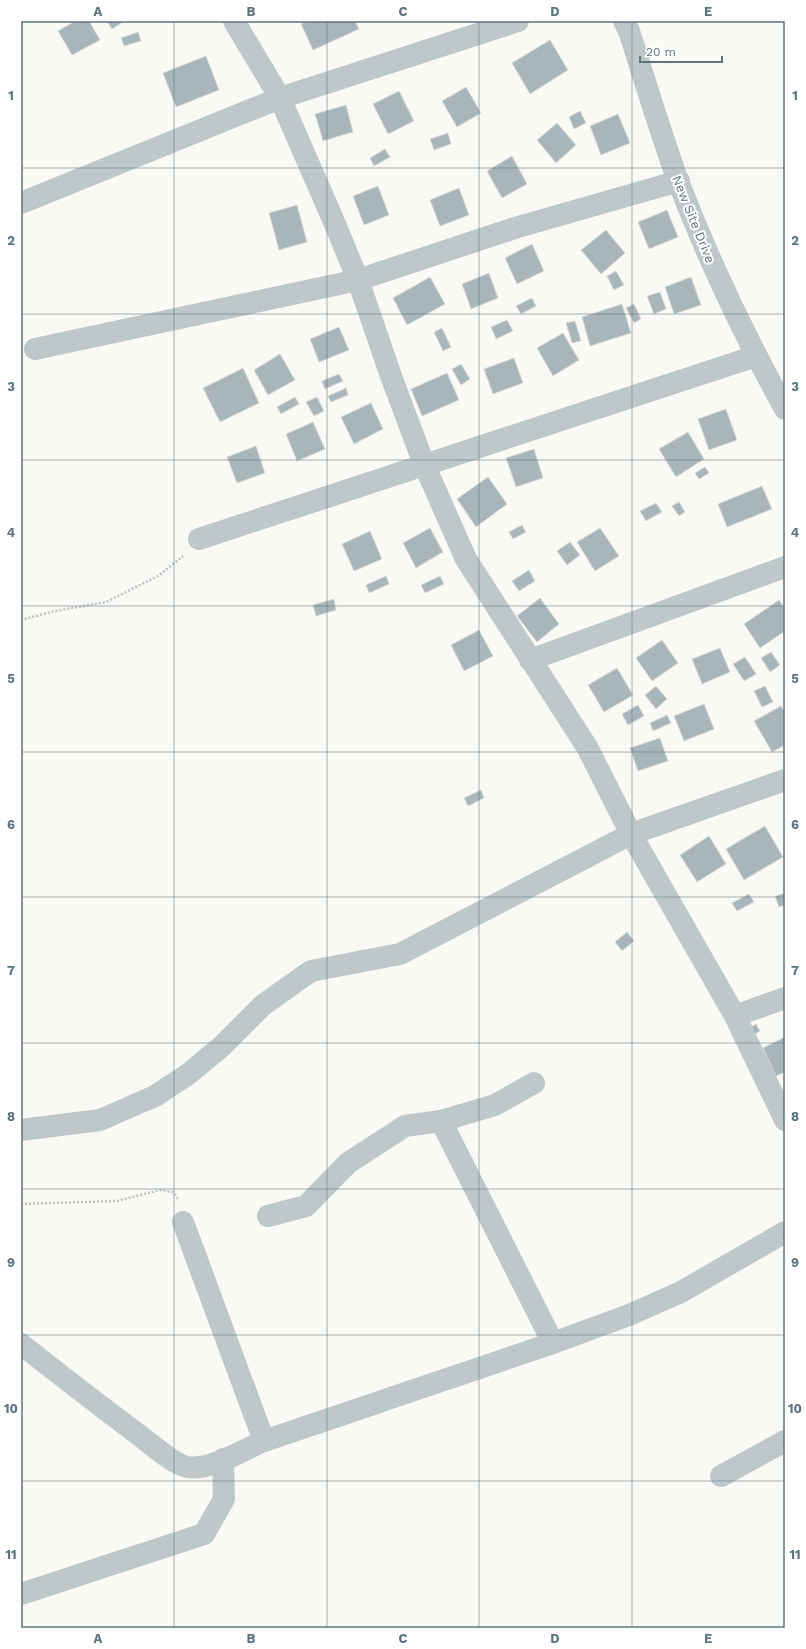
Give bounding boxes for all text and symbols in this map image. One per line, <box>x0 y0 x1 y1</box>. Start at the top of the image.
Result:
text: A <box>94 4 103 19</box>
text: B <box>247 4 256 19</box>
text: C <box>399 4 408 19</box>
text: D <box>550 4 560 19</box>
text: E <box>704 4 712 19</box>
scale bar <box>640 38 722 64</box>
text: 20 m <box>646 45 676 59</box>
text: 1 <box>8 88 14 103</box>
text: 1 <box>792 88 798 103</box>
street label: New Site Drive <box>669 173 718 265</box>
text: 2 <box>7 233 15 248</box>
text: 2 <box>791 233 799 248</box>
text: 3 <box>7 379 15 394</box>
text: 3 <box>791 379 799 394</box>
text: 4 <box>7 525 16 540</box>
text: 4 <box>791 525 800 540</box>
text: 5 <box>7 671 15 686</box>
text: 5 <box>791 671 799 686</box>
text: 6 <box>7 817 15 832</box>
text: 6 <box>791 817 799 832</box>
text: 7 <box>7 963 15 978</box>
text: 7 <box>791 963 799 978</box>
text: 8 <box>7 1109 15 1124</box>
text: 8 <box>791 1109 799 1124</box>
text: 9 <box>7 1255 15 1270</box>
text: 9 <box>791 1255 799 1270</box>
text: 10 <box>4 1401 18 1416</box>
text: 10 <box>788 1401 802 1416</box>
text: 11 <box>5 1547 17 1562</box>
text: 11 <box>789 1547 801 1562</box>
text: A <box>94 1631 103 1646</box>
text: B <box>247 1631 256 1646</box>
text: C <box>399 1631 408 1646</box>
text: D <box>550 1631 560 1646</box>
text: E <box>704 1631 712 1646</box>

